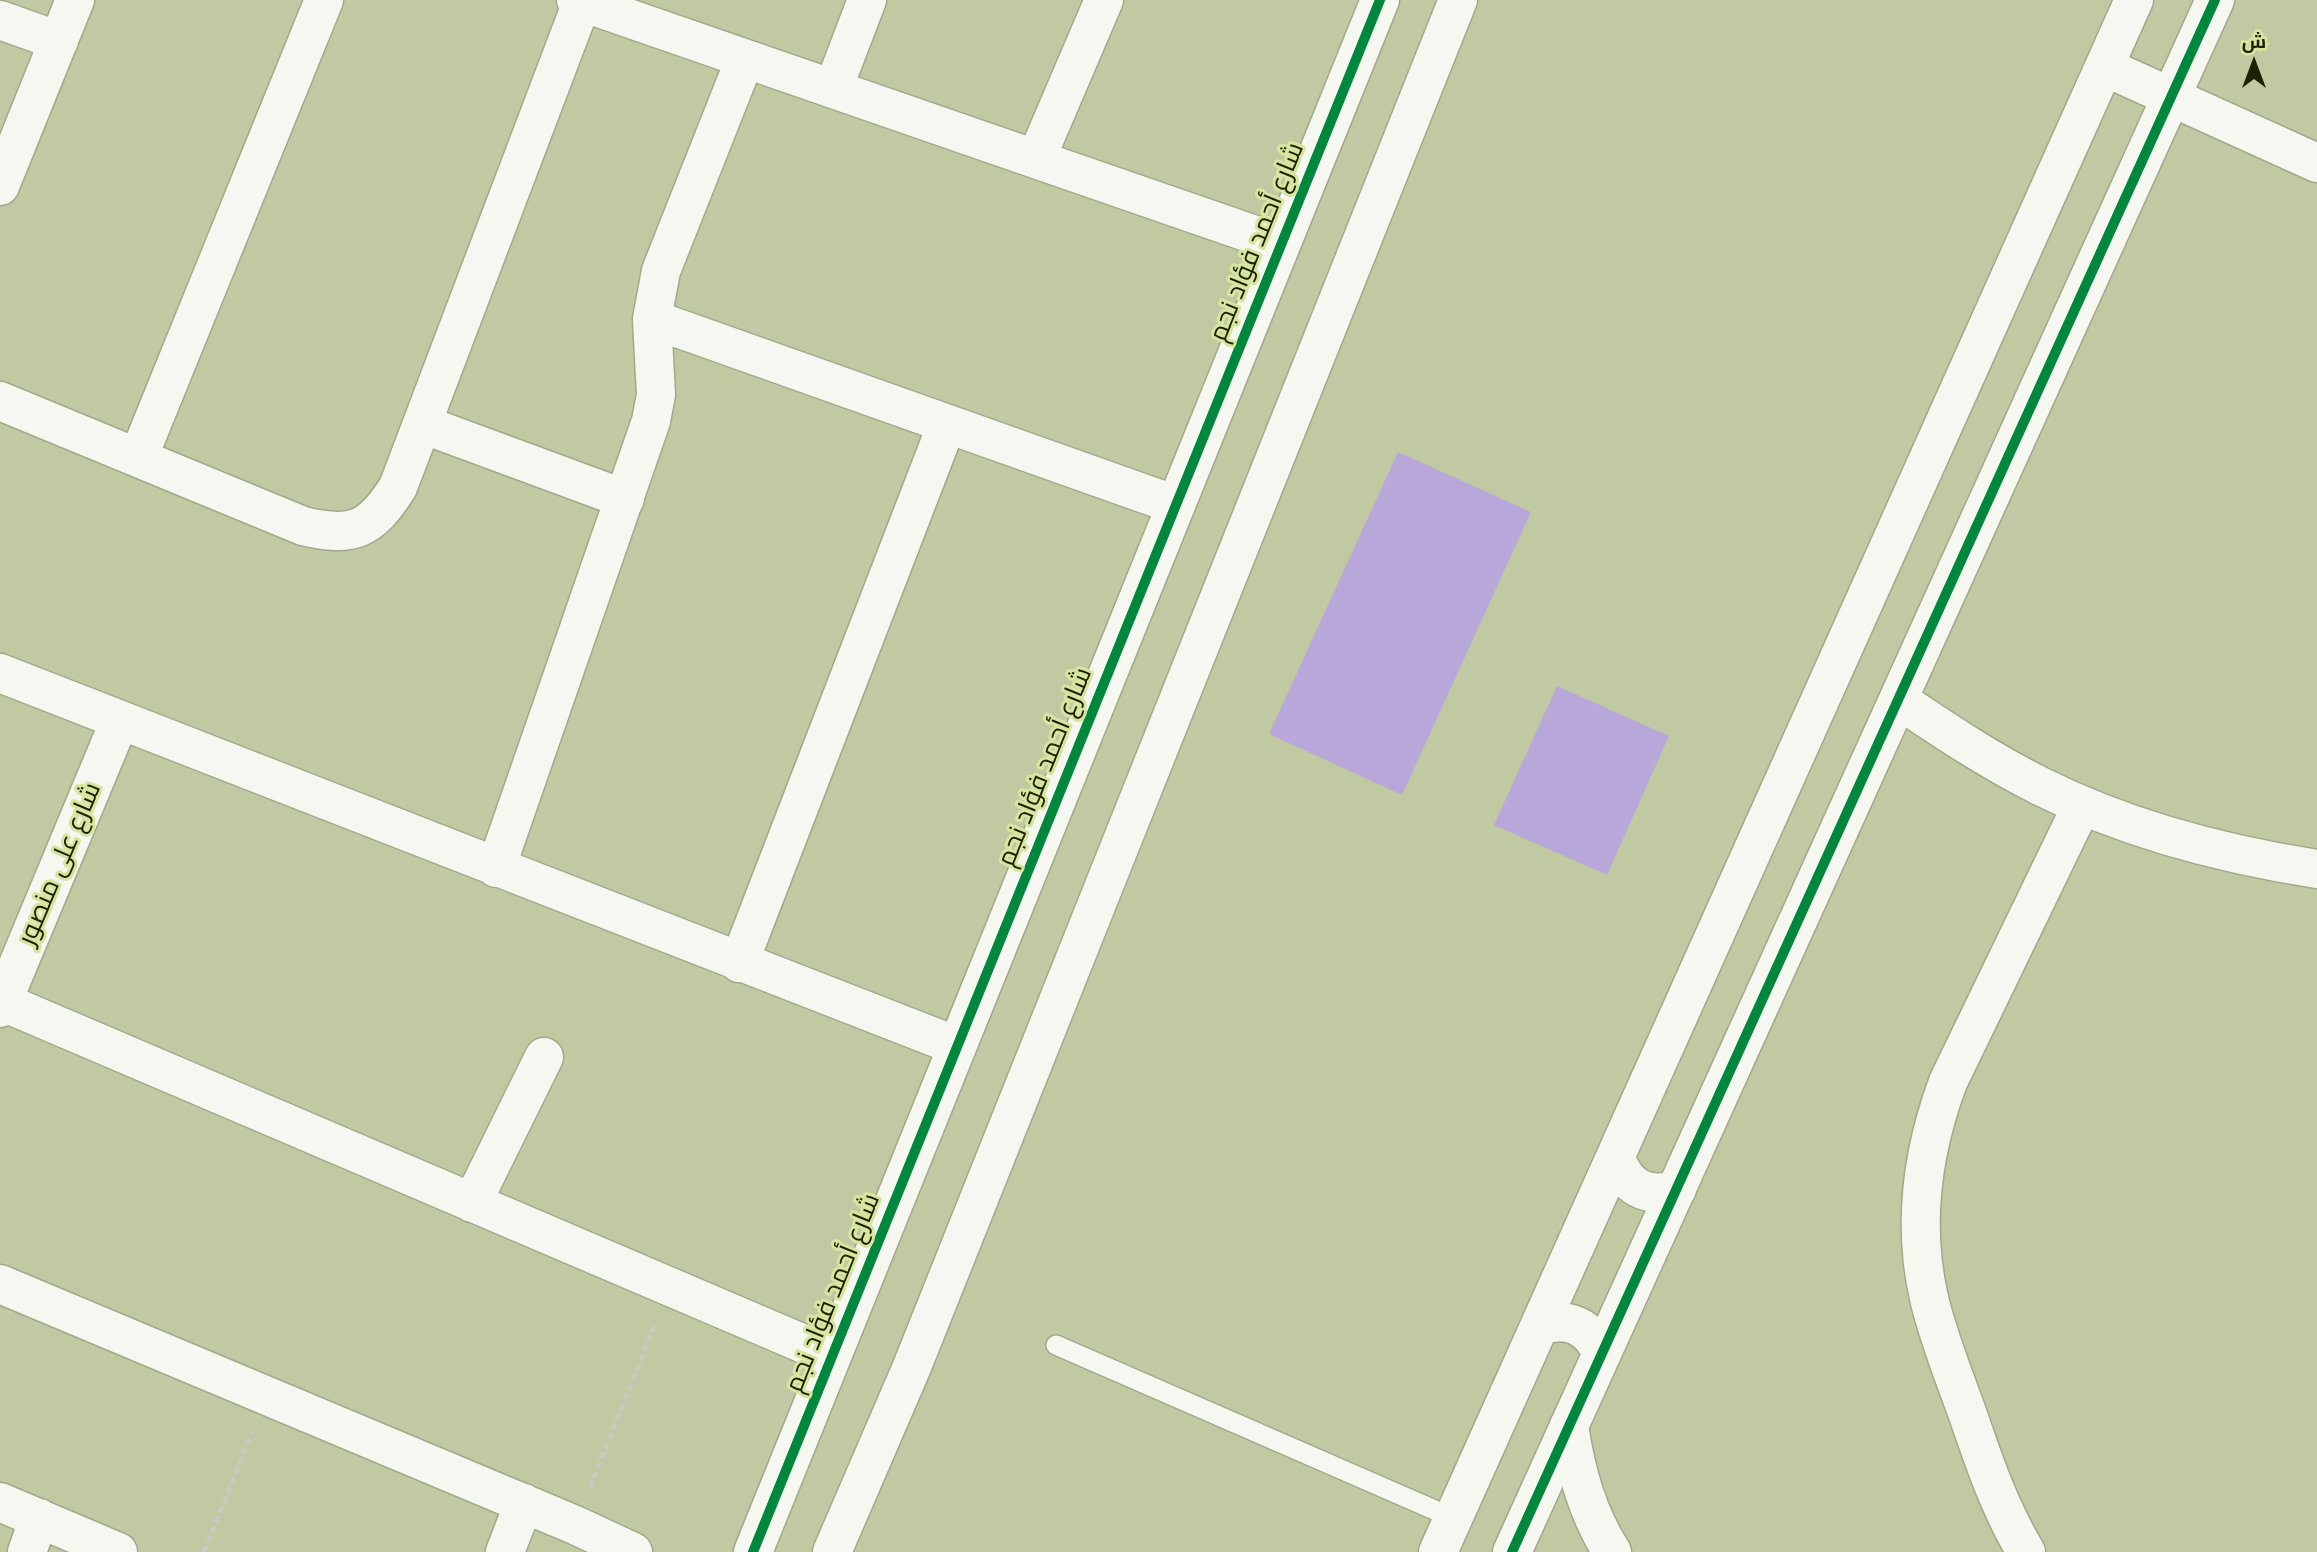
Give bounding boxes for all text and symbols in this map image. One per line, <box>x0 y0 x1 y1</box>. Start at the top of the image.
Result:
north arrow <box>2219 28 2289 98</box>
text: ش <box>2242 31 2266 53</box>
street label: شارع أحمد فؤاد نجم <box>1203 138 1311 346</box>
street label: شارع أحمد فؤاد نجم <box>991 663 1099 871</box>
street label: شارع على منصور <box>12 778 108 950</box>
street label: شارع أحمد فؤاد نجم <box>779 1189 887 1397</box>

